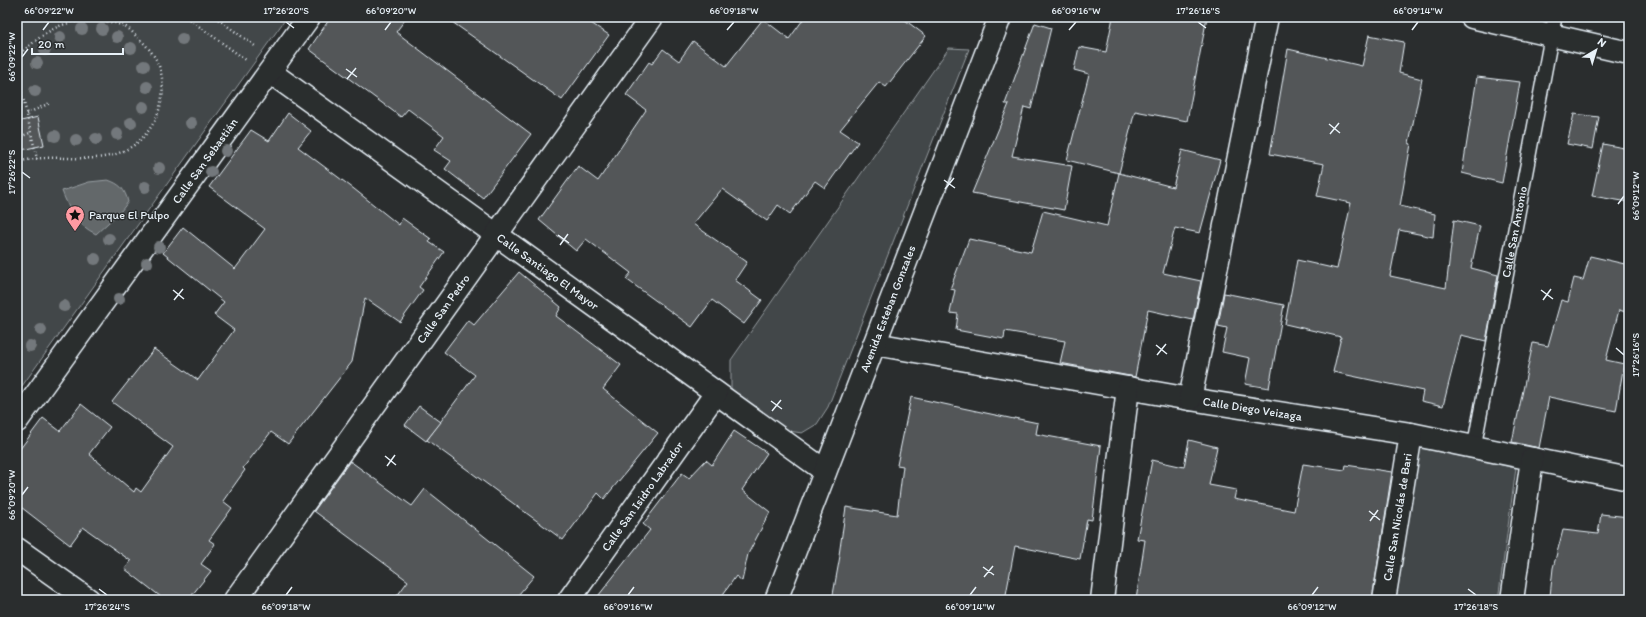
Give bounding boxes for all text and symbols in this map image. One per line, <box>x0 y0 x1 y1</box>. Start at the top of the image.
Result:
text: 66°09'22"W <box>24 4 74 17</box>
text: 17°26'20"S <box>263 4 309 17</box>
text: 66°09'20"W <box>366 4 417 17</box>
text: 66°09'18"W <box>709 4 759 17</box>
text: 66°09'16"W <box>1052 4 1101 17</box>
text: 17°26'16"S <box>1176 4 1220 17</box>
text: 66°09'14"W <box>1393 4 1443 17</box>
scale bar <box>32 30 123 56</box>
north arrow <box>1576 30 1616 70</box>
text: 66°09'22"W <box>5 32 18 82</box>
text: N <box>1595 35 1609 50</box>
text: 20 m <box>38 37 65 51</box>
street label: Calle San Sebastián <box>169 115 241 206</box>
text: 17°26'22"S <box>5 149 18 194</box>
text: 66°09'12"W <box>1629 171 1642 220</box>
street label: Calle San Antonio <box>1499 185 1530 279</box>
place icon: Parque El Pulpo <box>64 204 86 232</box>
place label: Parque El Pulpo <box>89 208 169 222</box>
street label: Calle Santiago El Mayor <box>494 230 602 313</box>
street label: Avenida Esteban Gonzales <box>857 243 919 374</box>
street label: Calle San Pedro <box>414 272 473 346</box>
text: 17°26'16"S <box>1629 333 1642 377</box>
street label: Calle Diego Veizaga <box>1202 394 1304 424</box>
street label: Calle San Isidro Labrador <box>599 439 686 554</box>
street label: Calle San Nicolás de Bari <box>1380 452 1415 582</box>
text: 66°09'20"W <box>5 469 18 520</box>
text: 17°26'24"S <box>84 600 130 613</box>
text: 66°09'18"W <box>261 600 311 613</box>
text: 66°09'16"W <box>604 600 653 613</box>
text: 66°09'14"W <box>945 600 995 613</box>
text: 66°09'12"W <box>1288 600 1337 613</box>
text: 17°26'18"S <box>1454 600 1499 613</box>

